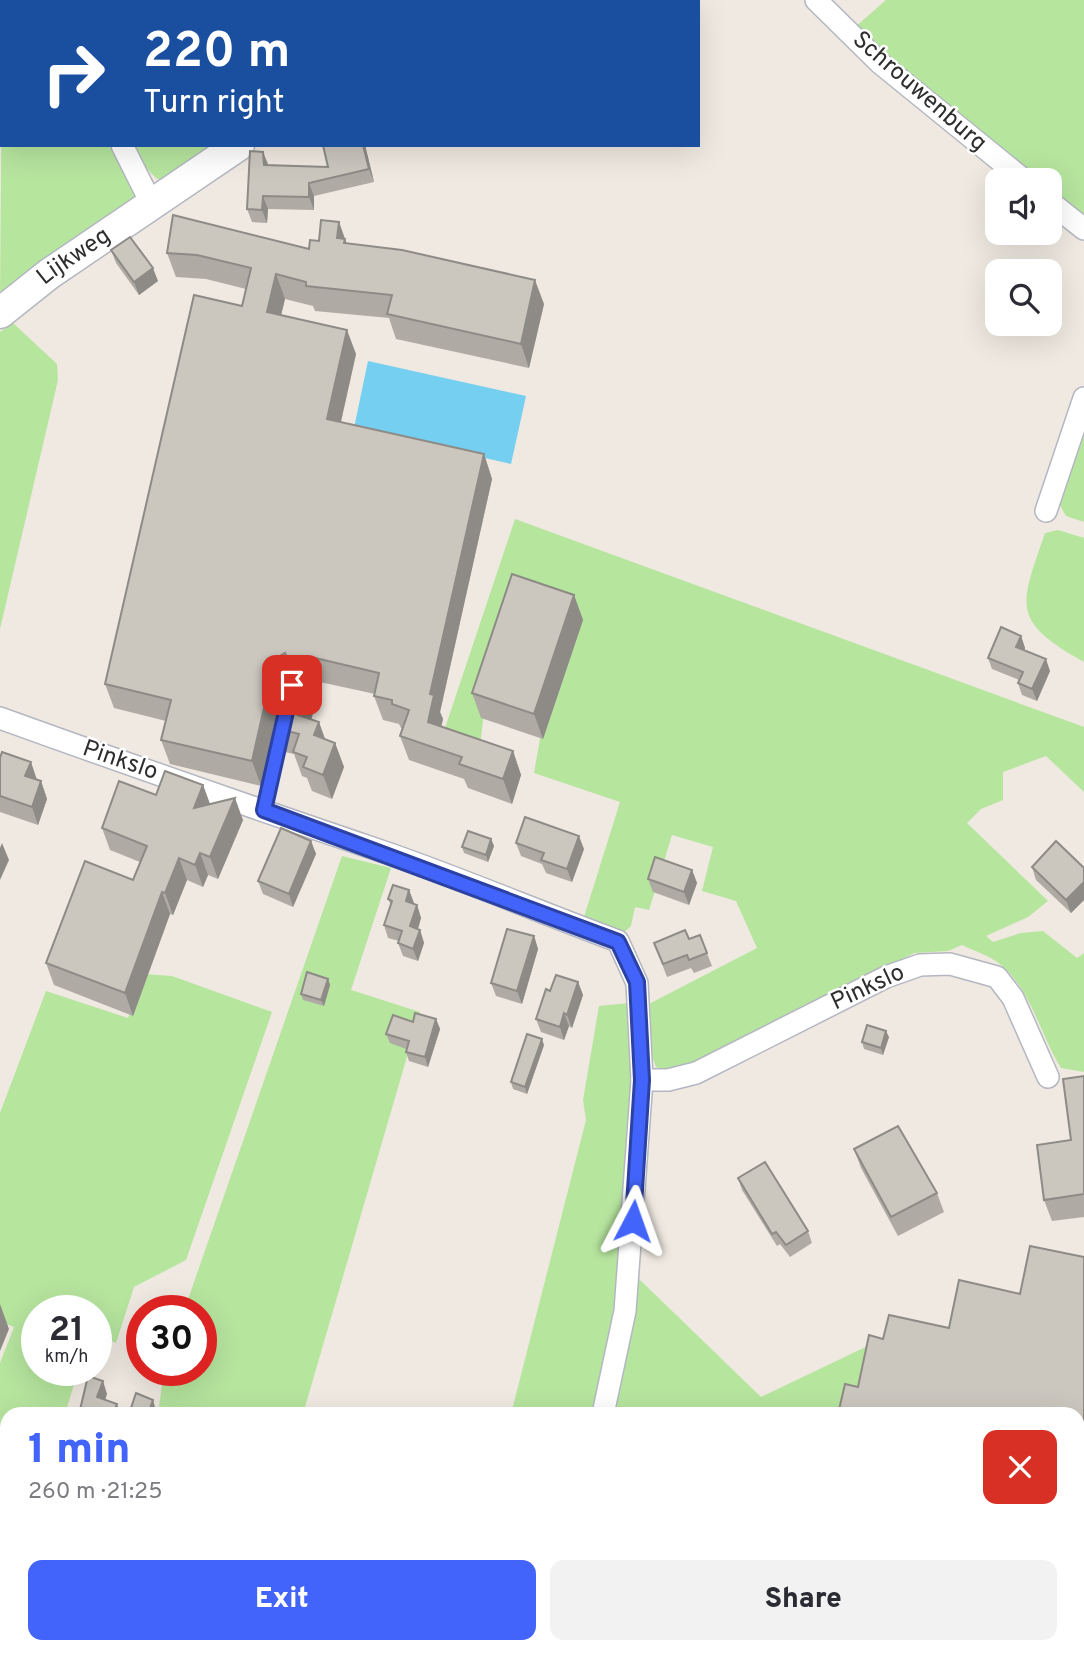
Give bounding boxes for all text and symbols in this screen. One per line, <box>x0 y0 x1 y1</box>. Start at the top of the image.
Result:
text: 220 m <box>143 23 290 85</box>
street label: Schrouwenburg <box>846 25 992 159</box>
icon: right <box>28 28 119 119</box>
text: Turn right <box>143 84 285 124</box>
map controls <box>985 168 1062 336</box>
button: sound <box>985 168 1062 245</box>
street label: Lijkweg <box>31 221 117 293</box>
button: search <box>985 259 1062 336</box>
pin <box>262 655 322 715</box>
icon: arrive <box>273 666 311 704</box>
street label: Pinkslo <box>78 734 162 788</box>
street label: Pinkslo <box>826 958 910 1018</box>
position arrow <box>596 1184 670 1258</box>
speed limit sign: 30 <box>126 1295 217 1386</box>
text: 21 <box>49 1309 84 1353</box>
text: km/h <box>45 1346 88 1369</box>
text: 1 min <box>28 1425 131 1478</box>
button: close <box>983 1430 1057 1504</box>
text: 260 m · 21:25 <box>28 1478 162 1507</box>
button: Exit <box>28 1560 536 1640</box>
button: Share <box>550 1560 1057 1640</box>

